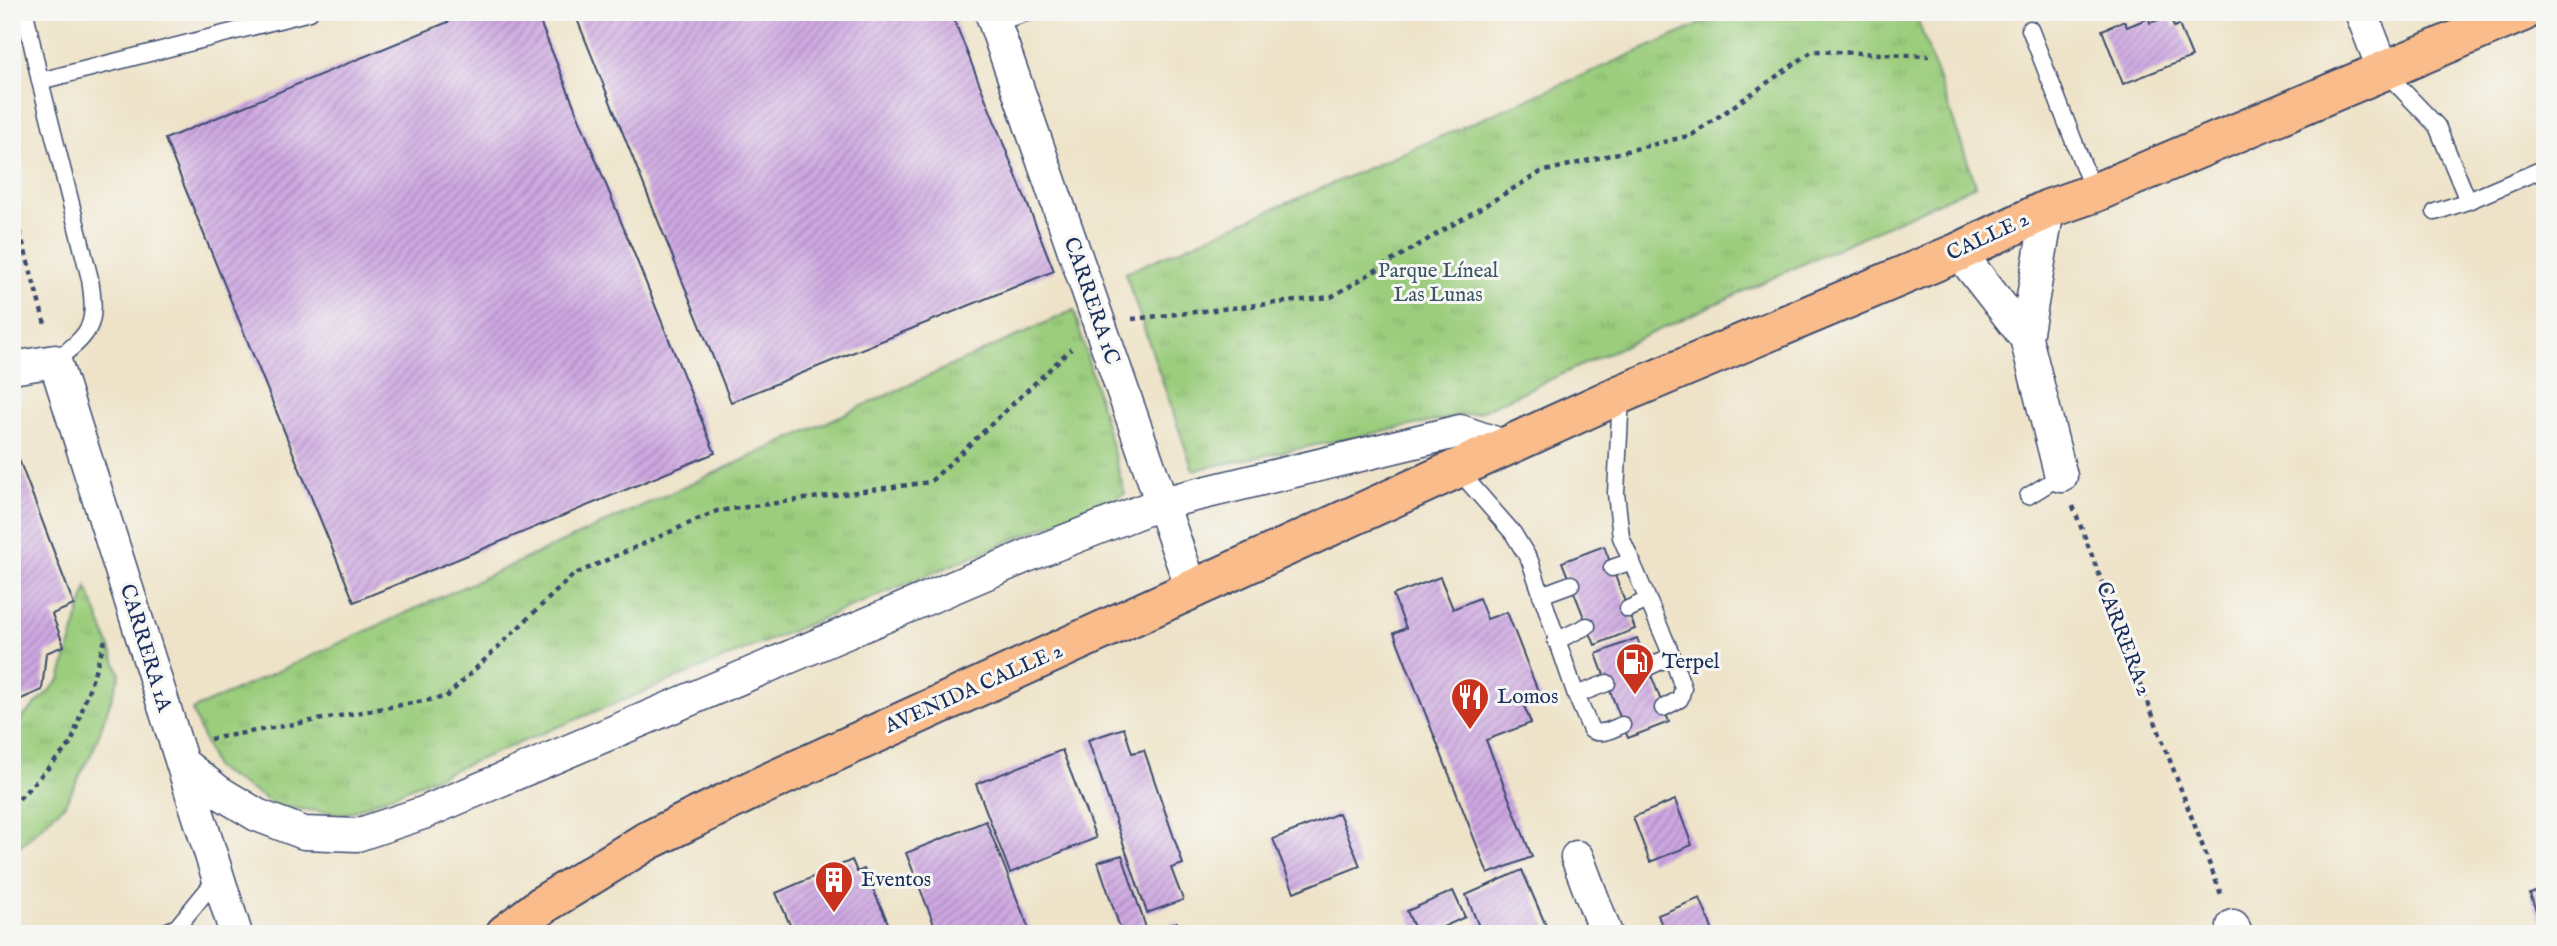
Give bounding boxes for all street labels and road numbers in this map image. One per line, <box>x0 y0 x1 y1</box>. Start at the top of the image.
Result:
street label: CALLE 2 <box>1942 206 2034 268</box>
street label: CARRERA 1C <box>1057 234 1125 368</box>
street label: CARRERA 2 <box>2089 578 2157 700</box>
street label: CARRERA 1A <box>113 581 177 716</box>
street label: AVENIDA CALLE 2 <box>880 638 1067 741</box>

